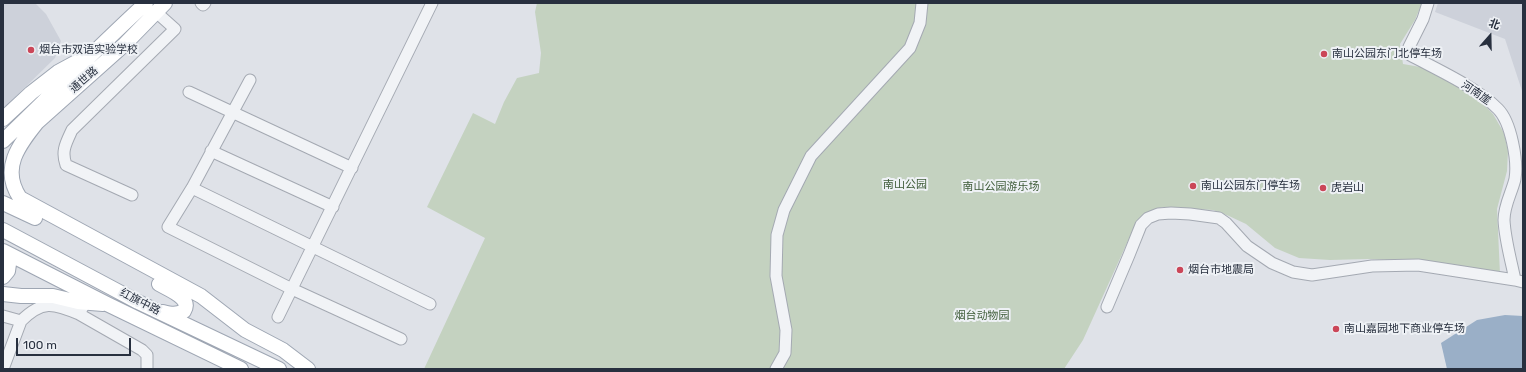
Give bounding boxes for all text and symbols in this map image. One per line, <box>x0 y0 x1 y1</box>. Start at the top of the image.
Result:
north arrow <box>1470 16 1510 56</box>
text: 北 <box>1487 16 1502 32</box>
place label: 烟台市双语实验学校 <box>39 43 138 57</box>
marker: 烟台市双语实验学校 <box>26 45 36 55</box>
place label: 南山公园东门北停车场 <box>1332 47 1442 61</box>
marker: 南山公园东门北停车场 <box>1319 49 1329 59</box>
street label: 通世路 <box>67 64 101 96</box>
street label: 河南崖 <box>1459 78 1493 108</box>
park label: 南山公园 <box>883 178 927 192</box>
place label: 南山公园东门停车场 <box>1201 179 1300 193</box>
park label: 南山公园游乐场 <box>963 180 1039 194</box>
marker: 南山公园东门停车场 <box>1188 181 1198 191</box>
place label: 虎岩山 <box>1331 181 1364 195</box>
marker: 虎岩山 <box>1318 183 1328 193</box>
place label: 烟台市地震局 <box>1188 263 1254 277</box>
marker: 烟台市地震局 <box>1175 265 1185 275</box>
street label: 红旗中路 <box>117 286 163 318</box>
park label: 烟台动物园 <box>955 309 1009 323</box>
place label: 南山嘉园地下商业停车场 <box>1344 322 1465 336</box>
marker: 南山嘉园地下商业停车场 <box>1331 324 1341 334</box>
scale bar <box>18 330 133 356</box>
text: 100 m <box>23 338 57 352</box>

